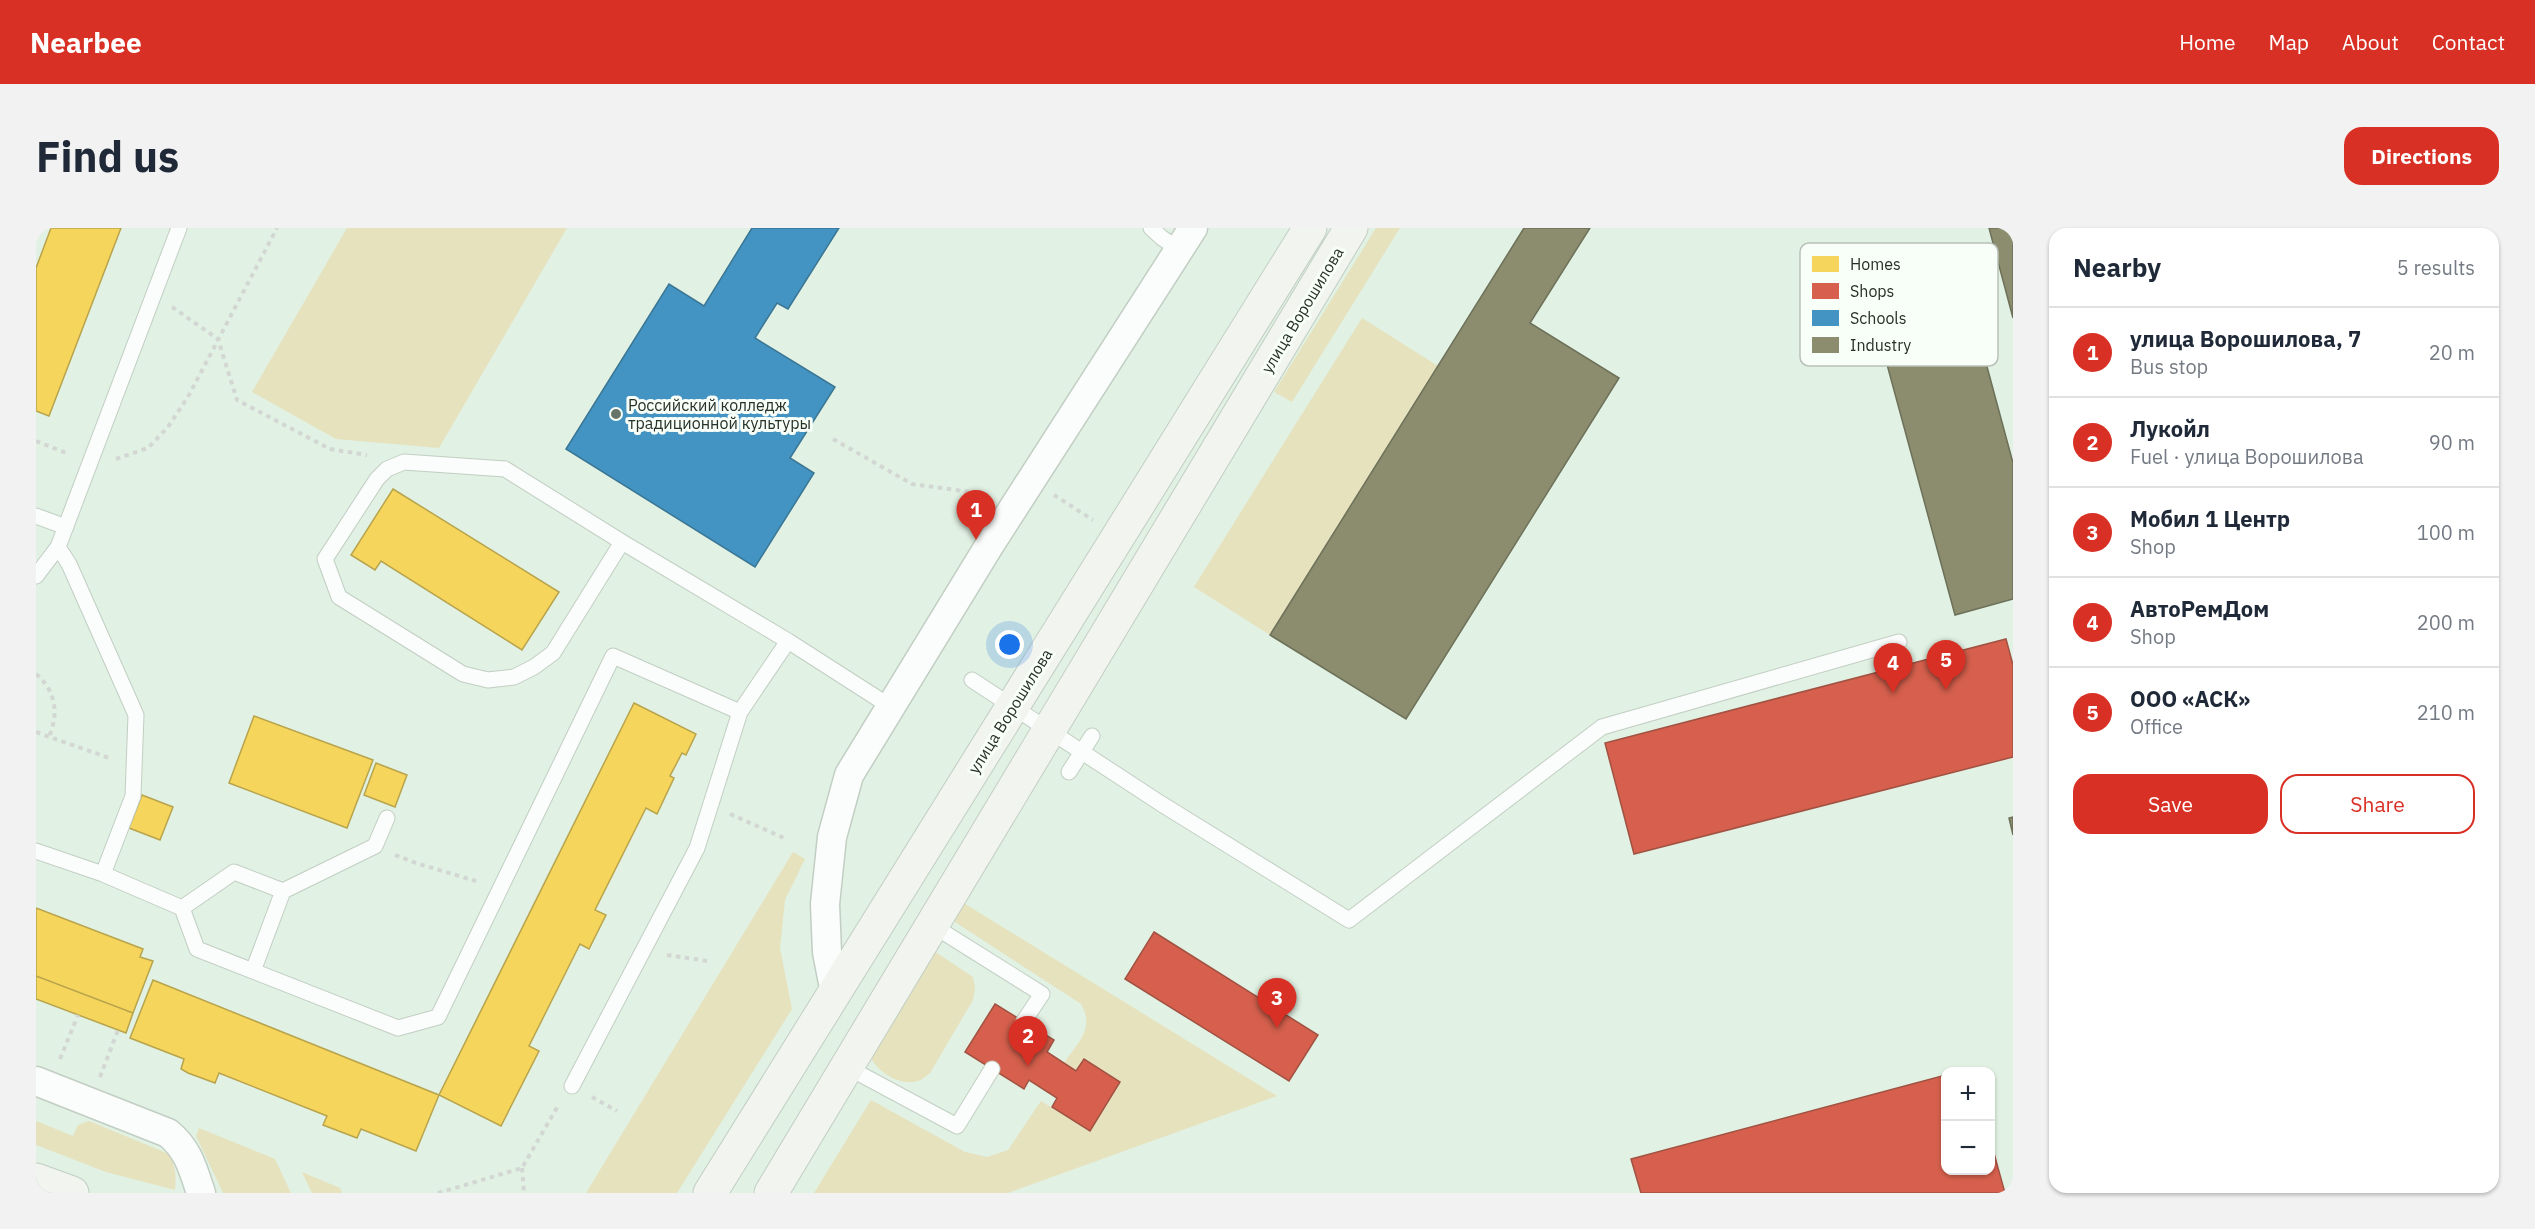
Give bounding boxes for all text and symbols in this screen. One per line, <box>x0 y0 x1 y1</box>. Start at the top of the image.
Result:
text: Nearbee <box>30 24 142 61</box>
text: Home <box>2179 28 2236 56</box>
text: Map <box>2269 28 2309 56</box>
text: About <box>2342 28 2399 56</box>
text: Contact <box>2432 28 2505 56</box>
button: Directions <box>2344 127 2499 185</box>
text: Find us <box>36 129 179 184</box>
street label: улица Ворошилова <box>1257 243 1348 377</box>
legend <box>1800 243 1998 366</box>
text: Nearby <box>2073 250 2161 284</box>
text: Homes <box>1850 254 1901 274</box>
text: 5 results <box>2397 254 2475 281</box>
text: Shops <box>1850 281 1894 301</box>
text: Schools <box>1850 308 1907 328</box>
text: улица Ворошилова, 7 <box>2130 324 2361 353</box>
text: Industry <box>1850 335 1911 355</box>
text: 1 <box>2087 339 2099 366</box>
text: 20 m <box>2429 339 2475 366</box>
text: Bus stop <box>2130 353 2208 380</box>
place label: Российский колледж традиционной культуры <box>628 395 811 433</box>
marker: Российский колледж традиционной культуры <box>609 407 623 421</box>
text: Лукойл <box>2130 414 2210 443</box>
text: 2 <box>2087 429 2099 456</box>
text: 90 m <box>2429 429 2475 456</box>
text: Fuel · улица Ворошилова <box>2130 443 2364 470</box>
pin: 1 <box>956 490 996 540</box>
text: Мобил 1 Центр <box>2130 504 2290 533</box>
text: 3 <box>2087 519 2099 546</box>
text: 100 m <box>2417 519 2475 546</box>
text: Shop <box>2130 533 2176 560</box>
text: АвтоРемДом <box>2130 594 2269 623</box>
text: 4 <box>2087 609 2099 636</box>
text: 200 m <box>2417 609 2475 636</box>
text: Shop <box>2130 623 2176 650</box>
your location <box>995 630 1024 659</box>
pin: 5 <box>1926 640 1966 690</box>
pin: 4 <box>1874 644 1912 693</box>
street label: улица Ворошилова <box>964 645 1057 777</box>
text: ООО «АСК» <box>2130 684 2250 713</box>
text: 5 <box>2087 699 2099 726</box>
text: 210 m <box>2417 699 2475 726</box>
text: Office <box>2130 713 2183 740</box>
button: Save <box>2073 774 2268 834</box>
button: Share <box>2280 774 2475 834</box>
pin: 3 <box>1258 978 1296 1028</box>
pin: 2 <box>1008 1016 1048 1066</box>
map controls <box>1941 1067 1995 1175</box>
button: + <box>1941 1067 1995 1121</box>
button: − <box>1941 1121 1995 1175</box>

